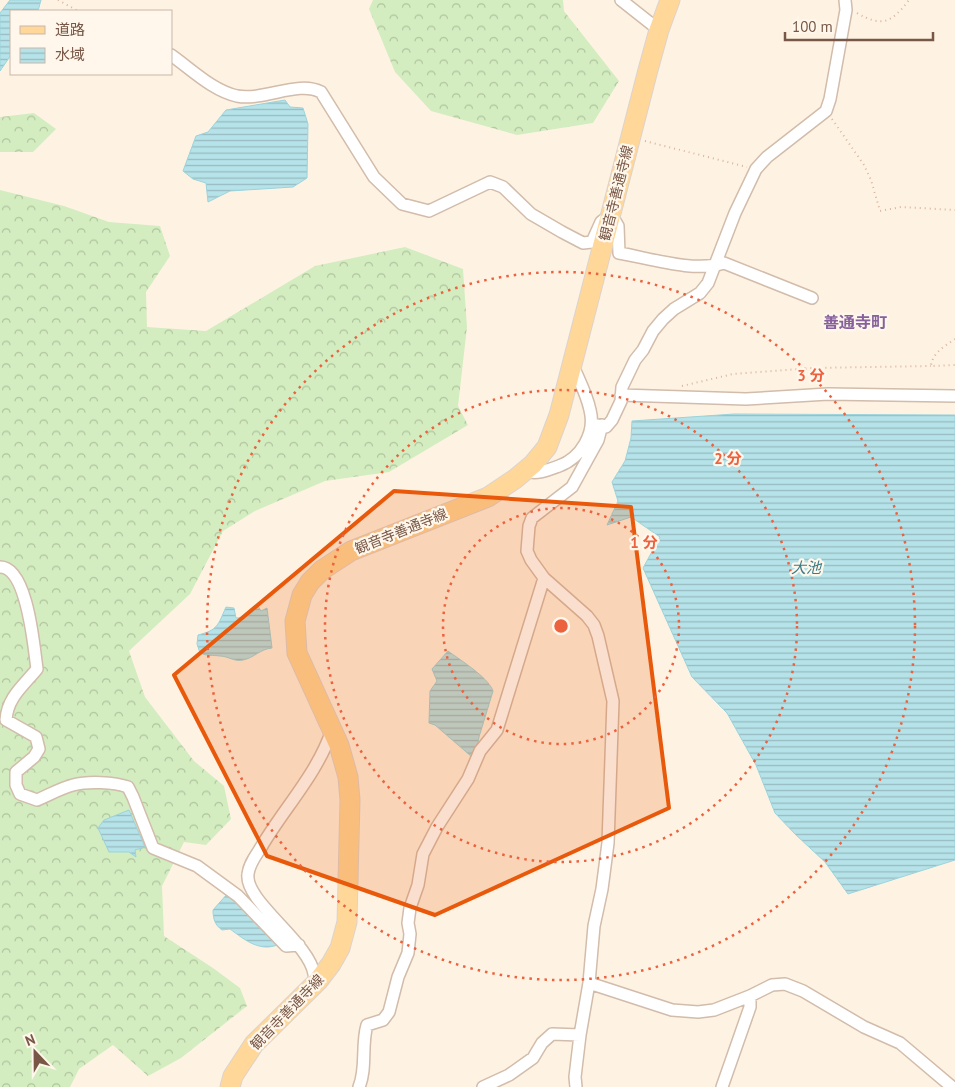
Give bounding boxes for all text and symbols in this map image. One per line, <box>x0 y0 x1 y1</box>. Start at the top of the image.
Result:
legend <box>10 10 172 75</box>
scale bar <box>785 10 932 42</box>
text: 100 m <box>792 17 833 36</box>
text: 道路 <box>55 20 85 39</box>
text: 水域 <box>55 45 85 64</box>
street label: 観音寺善通寺線 <box>595 143 637 243</box>
district label: 善通寺町 <box>823 312 887 332</box>
text: 3 分 <box>797 366 825 385</box>
text: 2 分 <box>714 449 742 468</box>
street label: 観音寺善通寺線 <box>352 504 450 558</box>
text: 1 分 <box>630 533 658 552</box>
water label: 大池 <box>791 558 823 577</box>
centre of rings <box>552 617 570 635</box>
street label: 観音寺善通寺線 <box>246 971 328 1053</box>
north arrow <box>10 1027 60 1077</box>
text: N <box>22 1030 38 1050</box>

